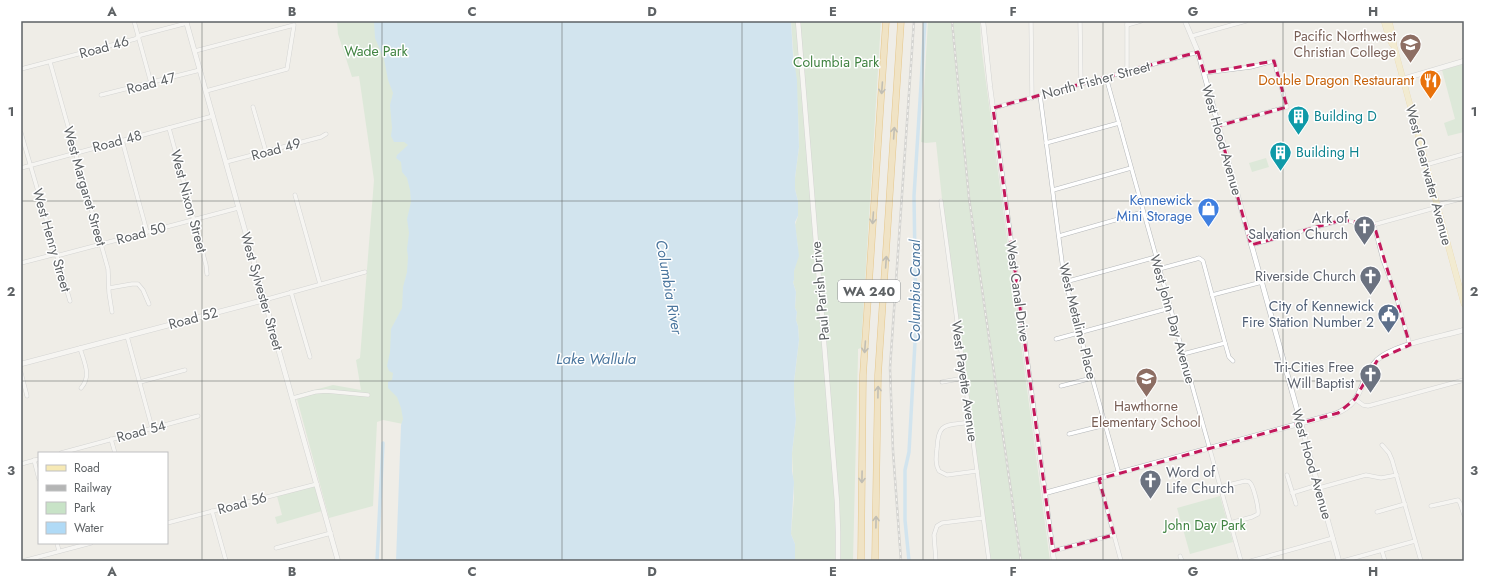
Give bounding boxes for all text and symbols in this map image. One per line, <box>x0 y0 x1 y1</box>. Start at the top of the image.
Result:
text: A <box>106 2 117 21</box>
text: B <box>288 2 297 21</box>
text: C <box>467 2 477 21</box>
text: D <box>647 2 657 21</box>
text: E <box>829 2 837 21</box>
text: F <box>1009 2 1017 21</box>
text: G <box>1188 2 1199 21</box>
text: H <box>1368 2 1378 21</box>
place label: Pacific Northwest Christian College <box>1294 26 1397 62</box>
street label: Road 46 <box>77 31 131 63</box>
school or university icon: Pacific Northwest Christian College <box>1398 31 1424 64</box>
park label: Wade Park <box>344 41 409 61</box>
park label: Columbia Park <box>793 52 880 72</box>
street label: North Fisher Street <box>1040 56 1153 104</box>
street label: Road 47 <box>124 67 178 99</box>
restaurant icon: Double Dragon Restaurant <box>1417 67 1443 100</box>
place label: Double Dragon Restaurant <box>1258 70 1415 90</box>
one-way arrow <box>878 81 885 94</box>
street label: West Hood Avenue <box>1197 82 1247 198</box>
text: 1 <box>8 102 14 121</box>
text: 1 <box>1471 102 1477 121</box>
building icon: Building D <box>1286 103 1312 136</box>
street label: West Clearwater Avenue <box>1401 103 1457 247</box>
place label: Building D <box>1314 106 1377 126</box>
street label: West Margaret Street <box>58 124 112 249</box>
street label: Road 48 <box>90 125 144 157</box>
one-way arrow <box>890 127 897 140</box>
street label: Road 49 <box>249 133 303 165</box>
building icon: Building H <box>1268 139 1294 172</box>
place label: Building H <box>1296 142 1359 162</box>
street label: West Nixon Street <box>166 147 213 255</box>
street label: West Henry Street <box>28 186 76 295</box>
place label: Kennewick Mini Storage <box>1116 190 1193 226</box>
shop icon: Kennewick Mini Storage <box>1195 195 1221 228</box>
place label: Ark of Salvation Church <box>1248 208 1349 244</box>
one-way arrow <box>870 211 877 224</box>
church icon: Ark of Salvation Church <box>1351 213 1377 246</box>
street label: Road 50 <box>114 217 168 249</box>
street label: West Sylvester Street <box>236 230 289 353</box>
water label: Columbia River <box>650 238 688 337</box>
water label: Columbia Canal <box>904 239 926 342</box>
street label: West Canal Drive <box>1001 239 1035 343</box>
street label: Paul Parish Drive <box>806 241 834 341</box>
street label: West John Day Avenue <box>1145 252 1201 386</box>
one-way arrow <box>882 256 889 269</box>
street label: West Metaline Place <box>1054 261 1102 381</box>
church icon: Riverside Church <box>1358 263 1384 296</box>
place label: Riverside Church <box>1255 266 1356 286</box>
road number: WA 240 <box>838 280 900 302</box>
text: 2 <box>7 282 15 301</box>
text: 2 <box>1470 282 1478 301</box>
place label: City of Kennewick Fire Station Number 2 <box>1242 296 1375 332</box>
public building icon: City of Kennewick Fire Station Number 2 <box>1376 301 1402 334</box>
street label: Road 52 <box>166 302 220 334</box>
street label: West Payette Avenue <box>947 319 983 443</box>
one-way arrow <box>862 340 869 353</box>
water label: Lake Wallula <box>556 348 637 370</box>
place label: Tri-Cities Free Will Baptist <box>1274 357 1355 393</box>
church icon: Tri-Cities Free Will Baptist <box>1357 362 1383 395</box>
school or university icon: Hawthorne Elementary School <box>1133 365 1159 398</box>
one-way arrow <box>874 386 882 399</box>
place label: Hawthorne Elementary School <box>1091 396 1201 432</box>
street label: West Hood Avenue <box>1287 406 1337 522</box>
street label: Road 54 <box>114 415 168 447</box>
legend <box>38 452 168 544</box>
text: Road <box>74 459 100 477</box>
text: 3 <box>7 461 15 480</box>
text: 3 <box>1470 461 1478 480</box>
place label: Word of Life Church <box>1166 462 1234 498</box>
church icon: Word of Life Church <box>1137 467 1163 500</box>
one-way arrow <box>858 470 866 483</box>
text: Railway <box>74 479 112 497</box>
street label: Road 56 <box>215 487 269 519</box>
text: Park <box>74 499 96 517</box>
park label: John Day Park <box>1162 515 1247 535</box>
one-way arrow <box>872 516 880 529</box>
text: Water <box>74 519 105 537</box>
text: A <box>106 562 117 581</box>
text: B <box>288 562 297 581</box>
text: C <box>467 562 477 581</box>
text: D <box>647 562 657 581</box>
text: E <box>829 562 837 581</box>
text: F <box>1009 562 1017 581</box>
text: G <box>1188 562 1199 581</box>
text: H <box>1368 562 1378 581</box>

